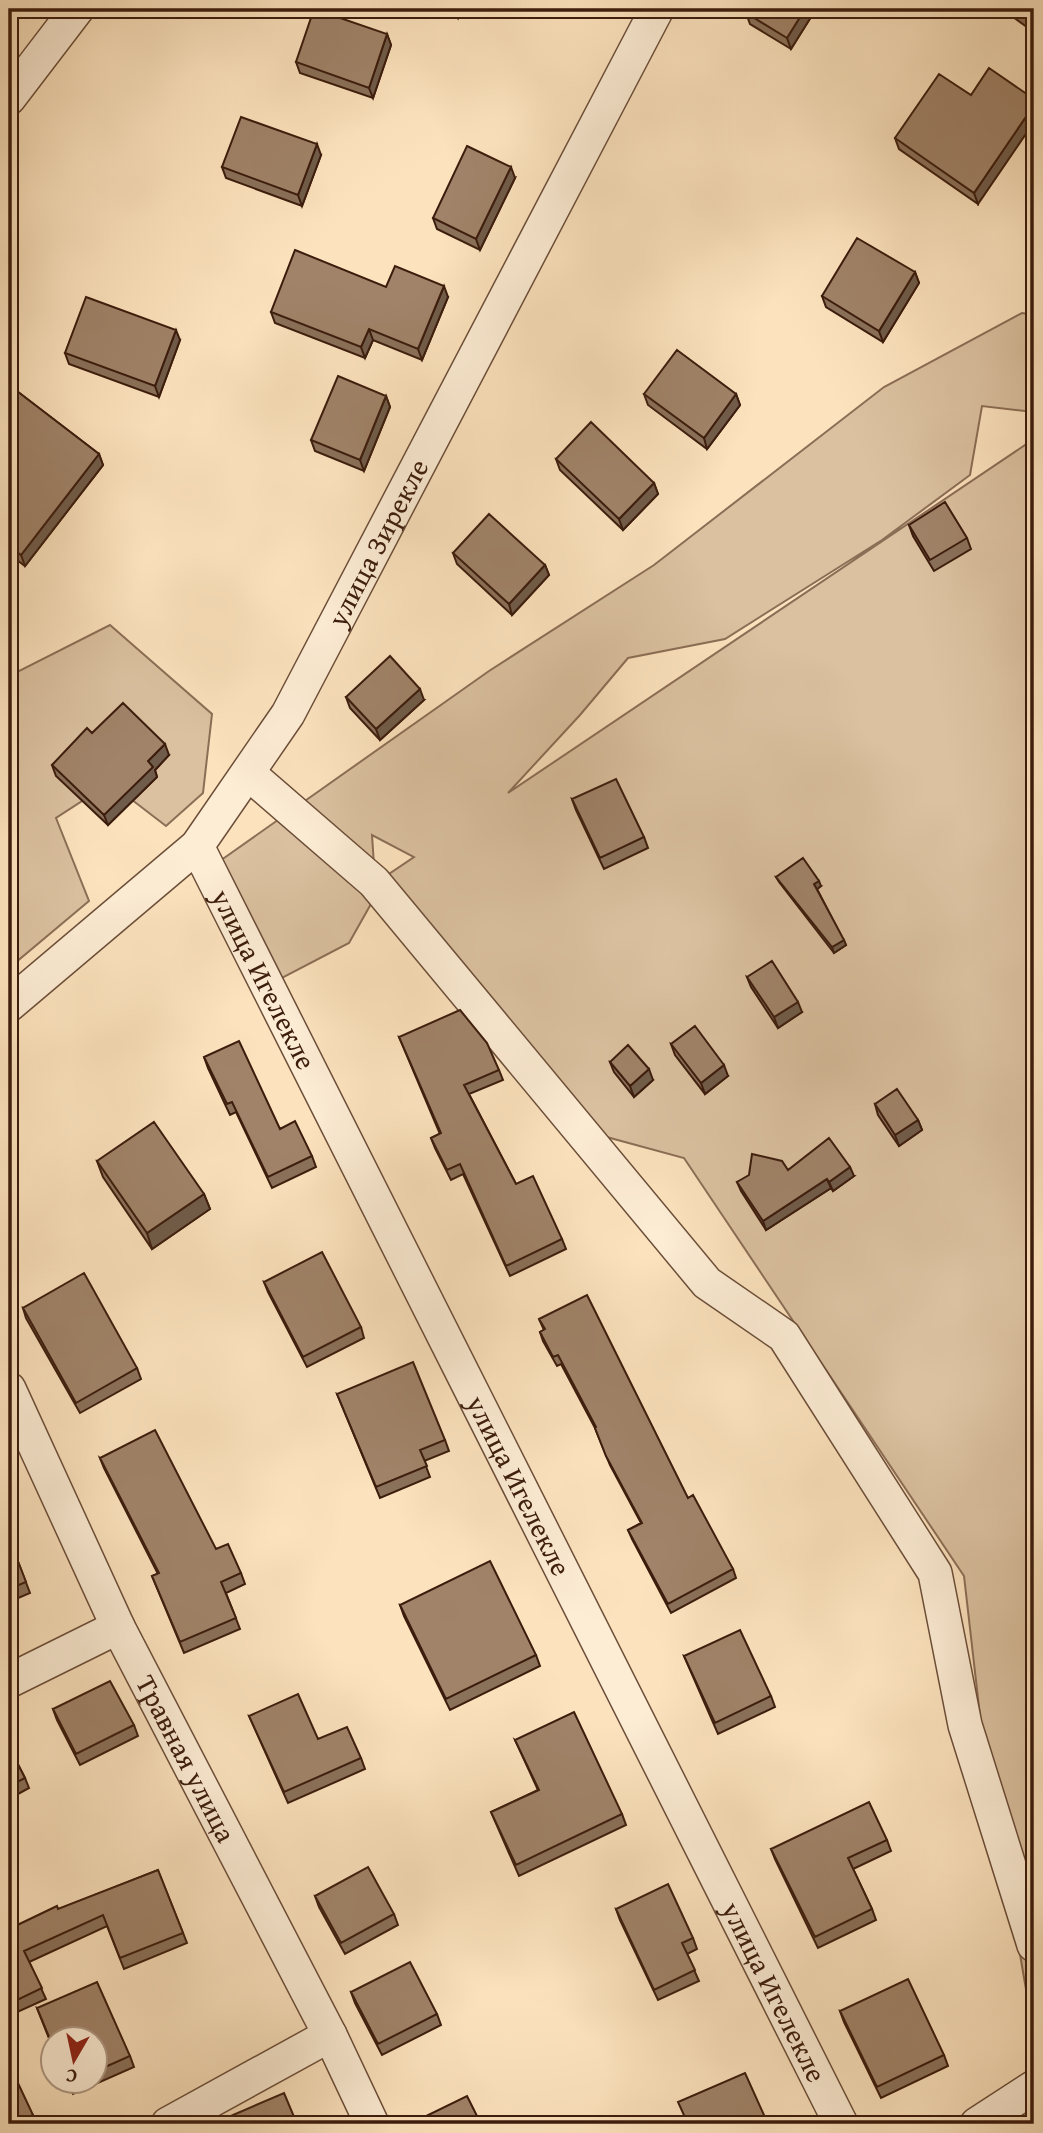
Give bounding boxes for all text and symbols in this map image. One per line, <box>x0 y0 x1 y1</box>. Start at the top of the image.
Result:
street label: улица Зирекле <box>316 451 438 634</box>
street label: улица Игелекле <box>201 881 327 1076</box>
street label: улица Игелекле <box>456 1387 582 1583</box>
street label: Травная улица <box>126 1667 248 1850</box>
street label: улица Игелекле <box>712 1893 838 2089</box>
north arrow <box>38 2024 108 2094</box>
text: С <box>64 2062 79 2091</box>

